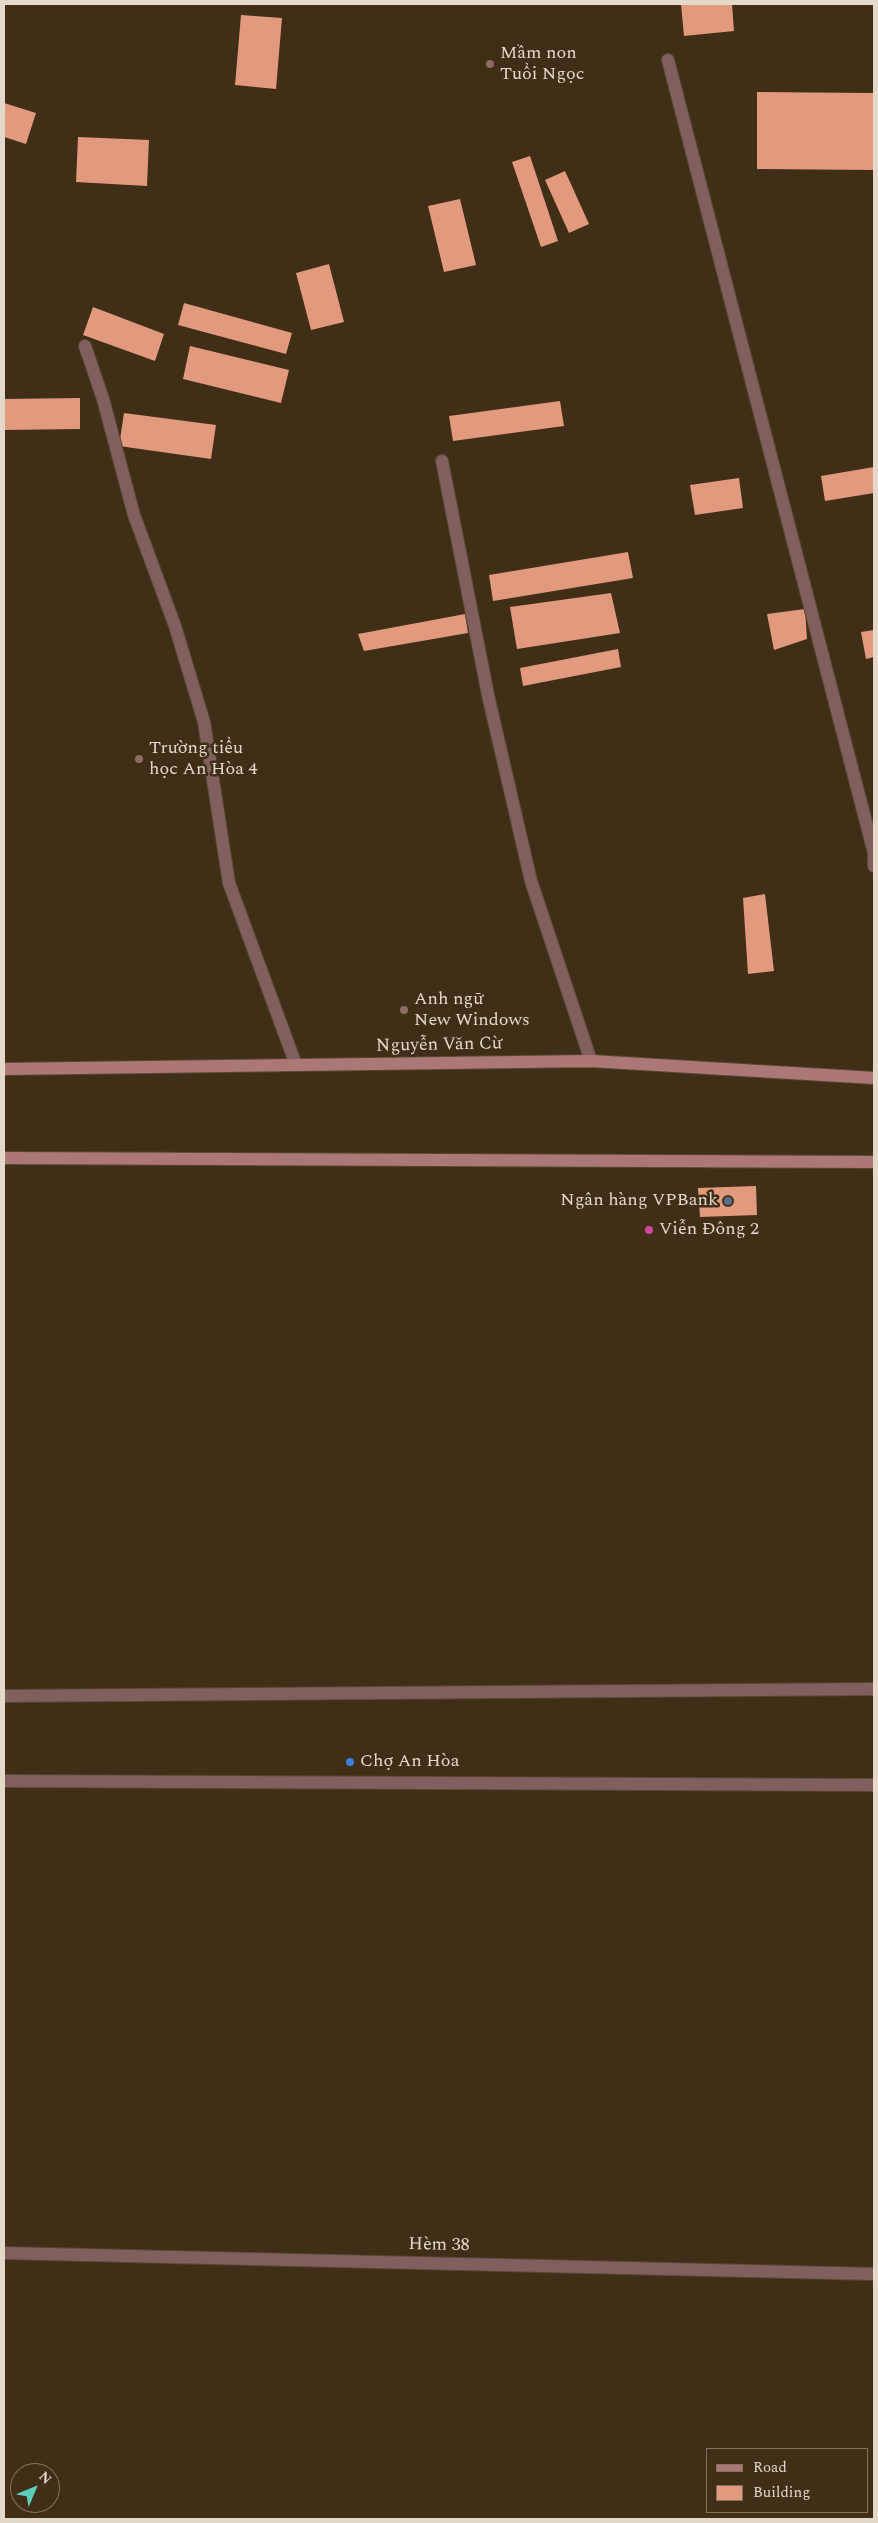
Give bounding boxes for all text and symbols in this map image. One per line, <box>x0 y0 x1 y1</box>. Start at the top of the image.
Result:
place label: Mầm non Tuổi Ngọc <box>500 43 584 86</box>
marker: Mầm non Tuổi Ngọc <box>484 58 496 70</box>
place label: Trường tiểu học An Hòa 4 <box>149 738 258 781</box>
marker: Trường tiểu học An Hòa 4 <box>133 753 145 765</box>
place label: Anh ngữ New Windows <box>414 989 530 1032</box>
marker: Anh ngữ New Windows <box>398 1004 410 1016</box>
street label: Nguyễn Văn Cừ <box>376 1034 502 1058</box>
place label: Ngân hàng VPBank <box>560 1190 718 1212</box>
marker: Ngân hàng VPBank <box>722 1195 734 1207</box>
place label: Viễn Đông 2 <box>659 1219 759 1241</box>
marker: Viễn Đông 2 <box>643 1224 655 1236</box>
place label: Chợ An Hòa <box>360 1751 459 1773</box>
marker: Chợ An Hòa <box>344 1756 356 1768</box>
street label: Hèm 38 <box>408 2235 470 2257</box>
legend <box>706 2448 868 2513</box>
text: Road <box>753 2456 787 2479</box>
north arrow <box>10 2463 60 2513</box>
text: N <box>34 2466 57 2489</box>
text: Building <box>753 2481 810 2504</box>

